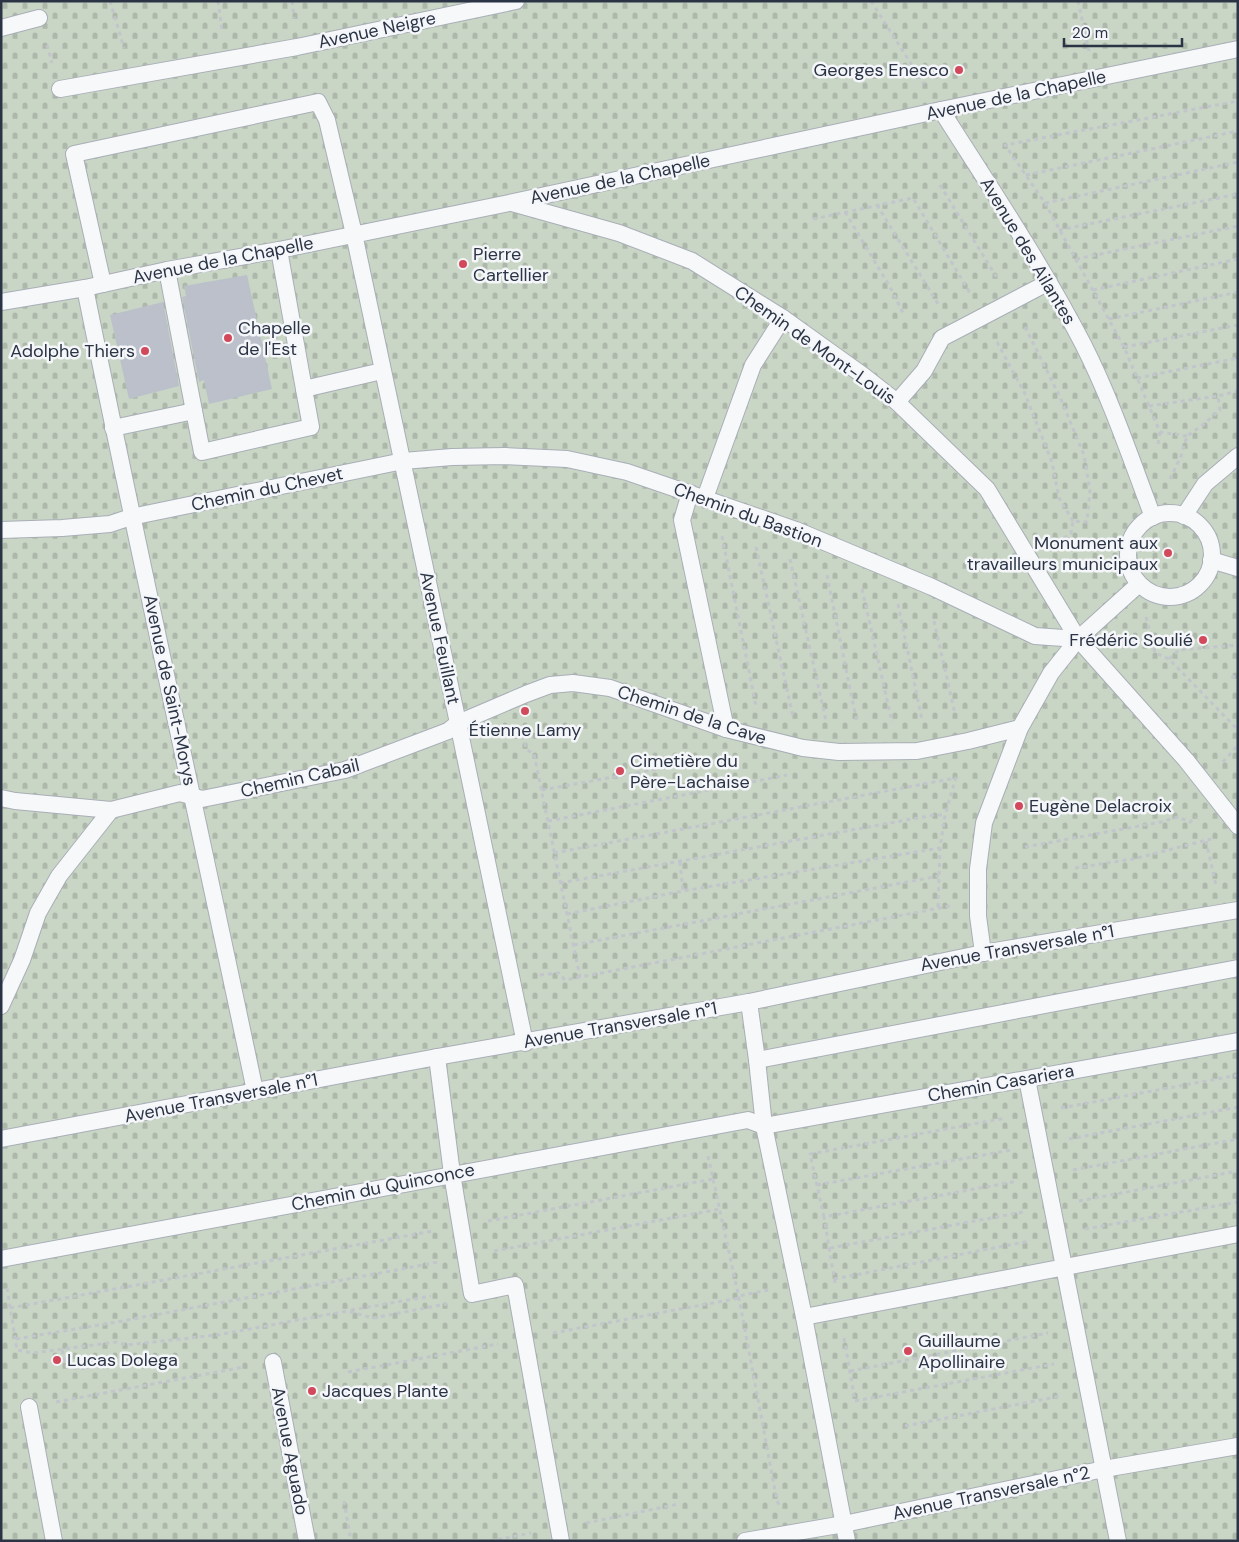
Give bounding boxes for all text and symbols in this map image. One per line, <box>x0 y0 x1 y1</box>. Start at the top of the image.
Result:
street label: Avenue Neigre <box>316 6 438 54</box>
scale bar <box>1064 15 1182 47</box>
text: 20 m <box>1072 23 1108 43</box>
place label: Georges Enesco <box>814 58 949 82</box>
street label: Avenue de la Chapelle <box>924 64 1108 126</box>
marker: Georges Enesco <box>953 64 965 76</box>
street label: Avenue de la Chapelle <box>528 148 712 210</box>
street label: Avenue des Ailantes <box>975 173 1081 329</box>
street label: Avenue de la Chapelle <box>131 231 315 289</box>
place label: Pierre Cartellier <box>473 242 549 287</box>
marker: Pierre Cartellier <box>457 258 469 270</box>
street label: Chemin de Mont-Louis <box>730 280 900 410</box>
place label: Chapelle de l'Est <box>238 316 311 361</box>
marker: Chapelle de l'Est <box>222 332 234 344</box>
place label: Adolphe Thiers <box>10 339 135 363</box>
marker: Adolphe Thiers <box>139 345 151 357</box>
street label: Chemin du Chevet <box>189 461 345 517</box>
street label: Chemin du Bastion <box>670 477 826 553</box>
place label: Monument aux travailleurs municipaux <box>967 531 1158 576</box>
marker: Monument aux travailleurs municipaux <box>1162 547 1174 559</box>
street label: Avenue Feuillant <box>414 569 466 707</box>
street label: Avenue de Saint-Morys <box>138 592 202 788</box>
place label: Frédéric Soulié <box>1069 628 1193 652</box>
marker: Frédéric Soulié <box>1197 634 1209 646</box>
street label: Chemin de la Cave <box>614 680 770 750</box>
marker: Étienne Lamy <box>519 705 531 717</box>
place label: Étienne Lamy <box>469 718 581 742</box>
place label: Cimetière du Père-Lachaise <box>630 749 750 794</box>
street label: Chemin Cabail <box>238 753 362 803</box>
marker: Cimetière du Père-Lachaise <box>614 765 626 777</box>
place label: Eugène Delacroix <box>1029 794 1172 818</box>
marker: Eugène Delacroix <box>1013 800 1025 812</box>
street label: Avenue Transversale n°1 <box>918 919 1116 977</box>
street label: Avenue Transversale n°1 <box>521 996 719 1054</box>
street label: Chemin Casariera <box>926 1058 1076 1108</box>
street label: Avenue Transversale n°1 <box>122 1067 320 1129</box>
street label: Chemin du Quinconce <box>289 1157 477 1217</box>
place label: Guillaume Apollinaire <box>918 1329 1005 1374</box>
marker: Guillaume Apollinaire <box>902 1345 914 1357</box>
place label: Lucas Dolega <box>67 1348 178 1372</box>
marker: Lucas Dolega <box>51 1354 63 1366</box>
place label: Jacques Plante <box>322 1379 448 1403</box>
street label: Avenue Aguado <box>266 1385 314 1517</box>
marker: Jacques Plante <box>306 1385 318 1397</box>
street label: Avenue Transversale n°2 <box>890 1460 1092 1526</box>

